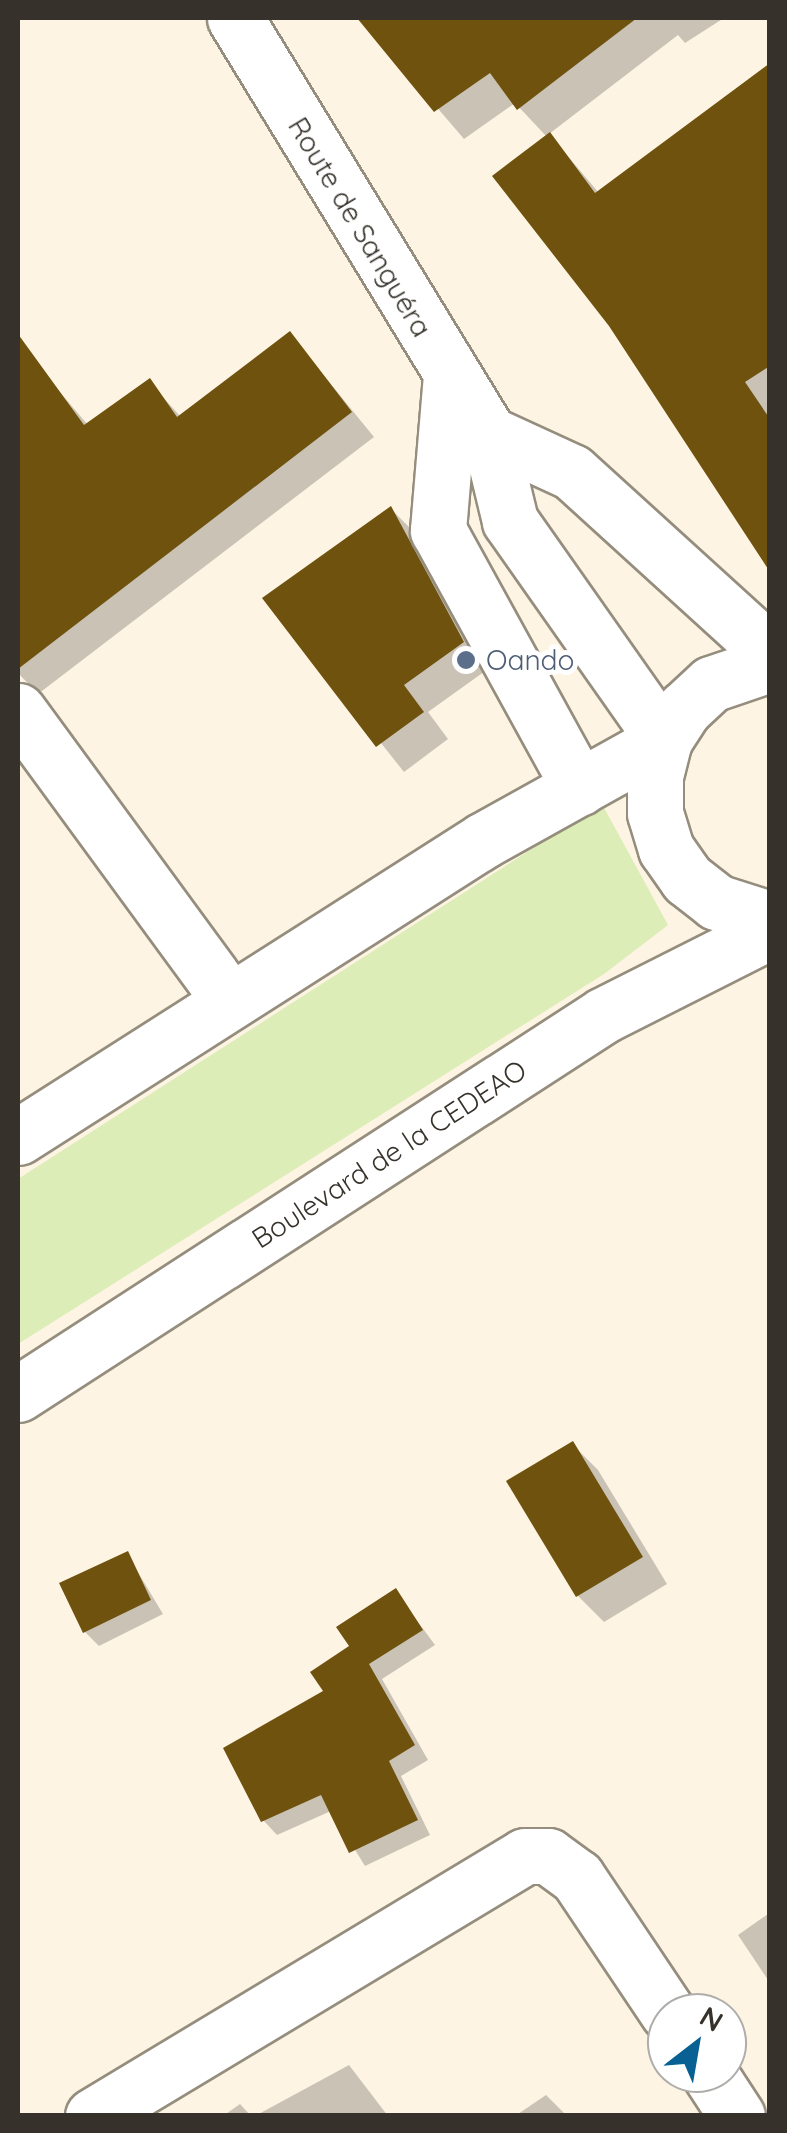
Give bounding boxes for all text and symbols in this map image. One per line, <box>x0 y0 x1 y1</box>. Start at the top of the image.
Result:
street label: Route de Sanguéra <box>281 111 439 343</box>
place label: Oando <box>486 643 574 677</box>
marker: Oando <box>455 649 477 671</box>
street label: Boulevard de la CEDEAO <box>245 1053 533 1255</box>
north arrow <box>647 1993 747 2093</box>
text: N <box>694 1998 730 2039</box>

